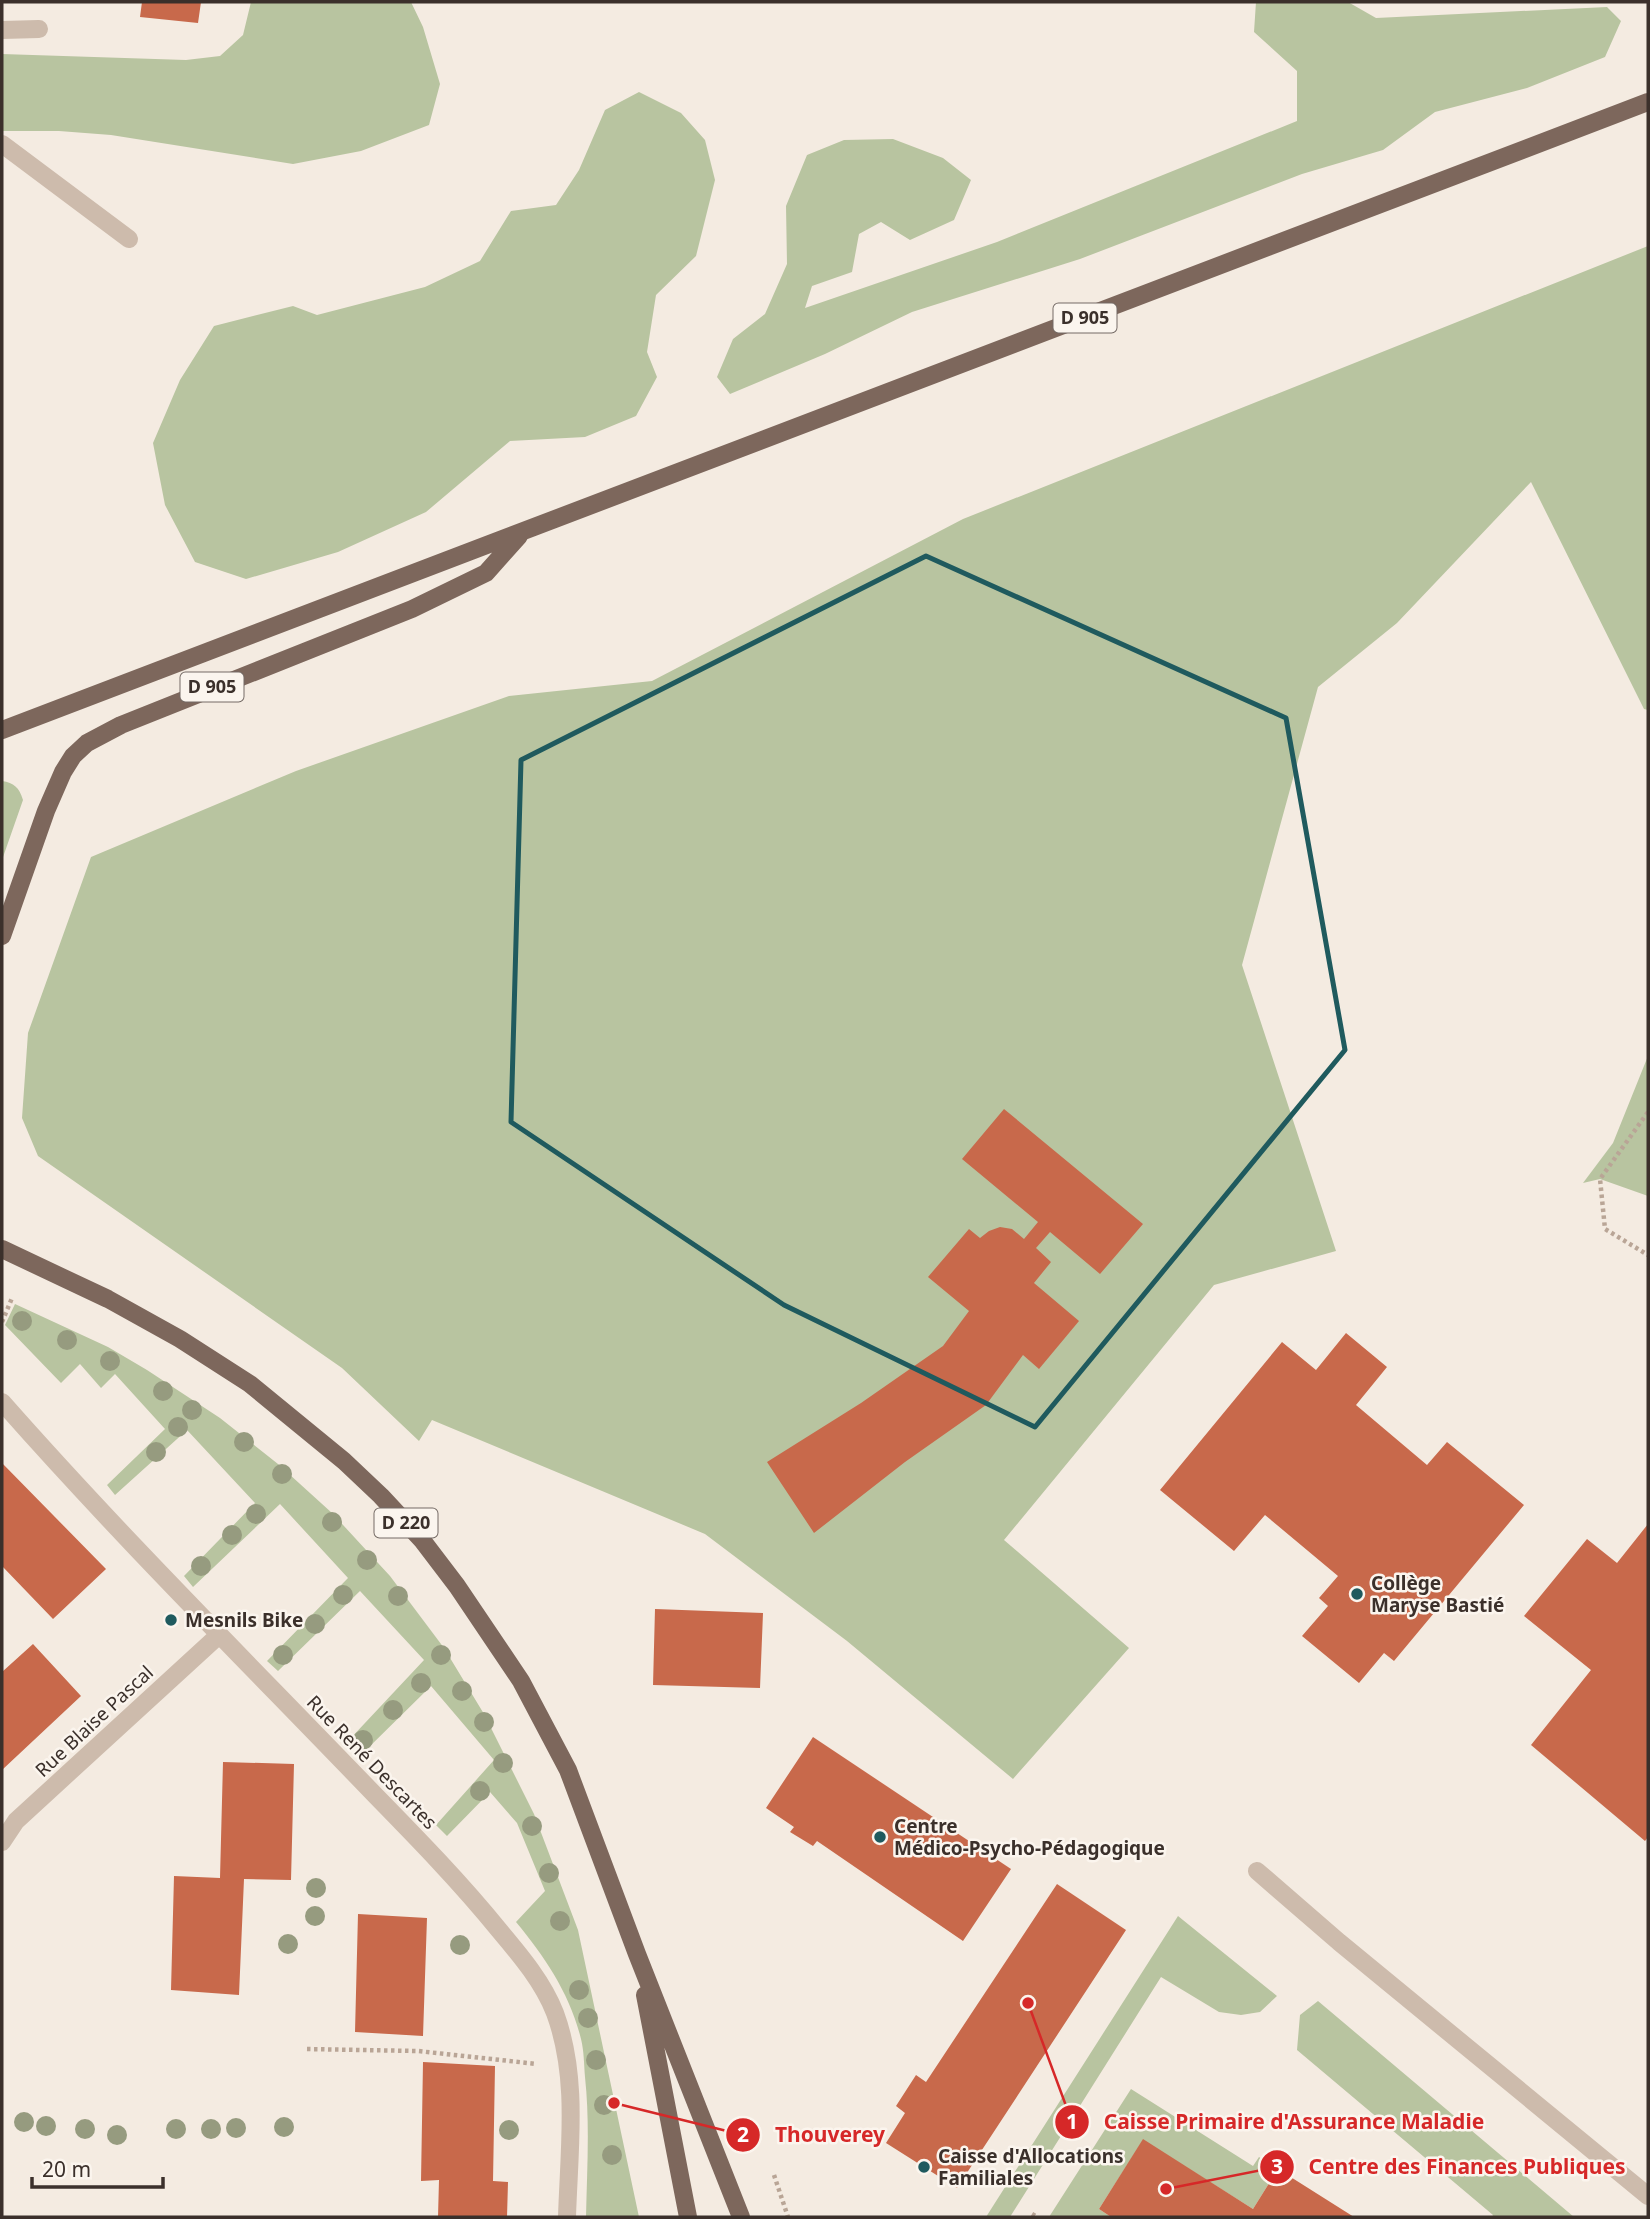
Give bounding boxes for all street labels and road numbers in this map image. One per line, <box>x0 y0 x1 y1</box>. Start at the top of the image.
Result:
road number: D 905 <box>1054 304 1116 332</box>
road number: D 905 <box>180 672 244 702</box>
road number: D 220 <box>374 1508 438 1538</box>
street label: Rue Blaise Pascal <box>29 1659 159 1783</box>
street label: Rue René Descartes <box>301 1689 443 1835</box>

